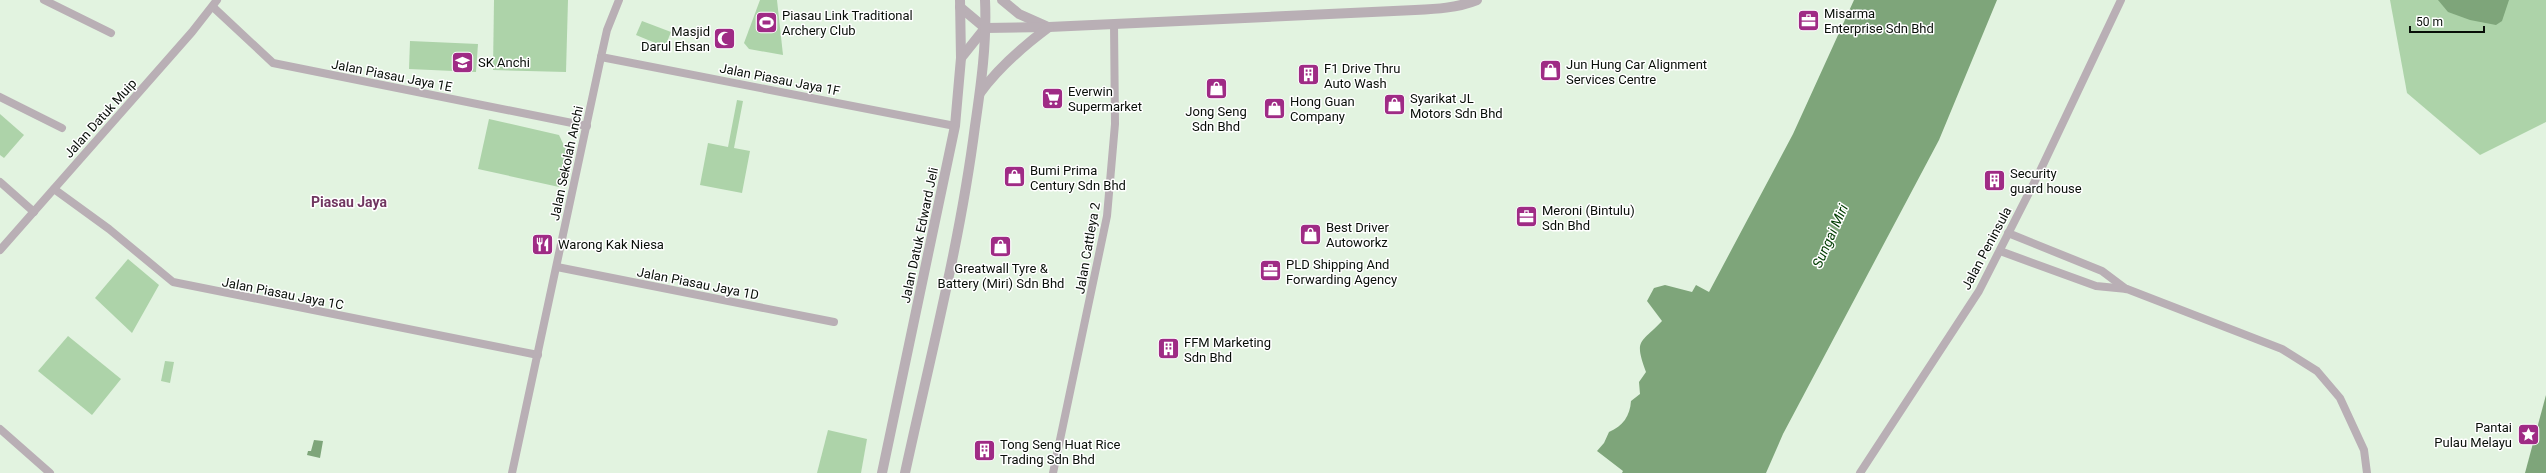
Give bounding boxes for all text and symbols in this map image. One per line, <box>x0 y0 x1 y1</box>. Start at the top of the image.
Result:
place label: Misarma Enterprise Sdn Bhd <box>1824 6 1934 36</box>
office icon: Misarma Enterprise Sdn Bhd <box>1795 7 1821 33</box>
place label: Piasau Link Traditional Archery Club <box>782 8 913 38</box>
scale bar <box>2410 8 2484 34</box>
sports icon: Piasau Link Traditional Archery Club <box>753 9 779 35</box>
text: 50 m <box>2416 15 2443 29</box>
place label: Masjid Darul Ehsan <box>641 24 710 54</box>
mosque icon: Masjid Darul Ehsan <box>712 25 738 51</box>
school or university icon: SK Anchi <box>449 49 475 75</box>
place label: SK Anchi <box>478 55 530 70</box>
street label: Jalan Piasau Jaya 1E <box>330 56 454 95</box>
place label: Jun Hung Car Alignment Services Centre <box>1566 57 1707 87</box>
shop icon: Jun Hung Car Alignment Services Centre <box>1538 58 1564 84</box>
street label: Jalan Piasau Jaya 1F <box>718 60 841 99</box>
place label: F1 Drive Thru Auto Wash <box>1324 61 1400 91</box>
building icon: F1 Drive Thru Auto Wash <box>1296 62 1322 88</box>
street label: Jalan Datuk Muip <box>61 76 140 161</box>
shop icon: Jong Seng Sdn Bhd <box>1203 76 1229 102</box>
place label: Everwin Supermarket <box>1068 84 1142 114</box>
supermarket icon: Everwin Supermarket <box>1039 85 1065 111</box>
place label: Syarikat JL Motors Sdn Bhd <box>1410 91 1503 121</box>
shop icon: Syarikat JL Motors Sdn Bhd <box>1381 92 1407 118</box>
place label: Hong Guan Company <box>1290 94 1355 124</box>
shop icon: Hong Guan Company <box>1261 95 1287 121</box>
street label: Jalan Sekolah Anchi <box>547 104 586 222</box>
place label: Jong Seng Sdn Bhd <box>1185 104 1247 134</box>
place label: Bumi Prima Century Sdn Bhd <box>1030 163 1126 193</box>
shop icon: Bumi Prima Century Sdn Bhd <box>1002 164 1028 190</box>
street label: Jalan Datuk Edward Jeli <box>898 166 941 304</box>
place label: Security guard house <box>2010 166 2082 196</box>
building icon: Security guard house <box>1981 167 2007 193</box>
district label: Piasau Jaya <box>311 194 387 210</box>
street label: Jalan Cattleya 2 <box>1072 201 1103 295</box>
water label: Sungai Miri <box>1809 201 1851 270</box>
place label: Meroni (Bintulu) Sdn Bhd <box>1542 203 1635 233</box>
office icon: Meroni (Bintulu) Sdn Bhd <box>1514 204 1540 230</box>
street label: Jalan Peninsula <box>1958 204 2015 292</box>
place label: Best Driver Autoworkz <box>1326 220 1389 250</box>
shop icon: Best Driver Autoworkz <box>1297 221 1323 247</box>
restaurant icon: Warong Kak Niesa <box>529 231 555 257</box>
shop icon: Greatwall Tyre & Battery (Miri) Sdn Bhd <box>988 233 1014 259</box>
place label: Warong Kak Niesa <box>558 237 664 252</box>
place label: PLD Shipping And Forwarding Agency <box>1286 257 1397 287</box>
office icon: PLD Shipping And Forwarding Agency <box>1258 258 1284 284</box>
place label: Greatwall Tyre & Battery (Miri) Sdn Bhd <box>938 261 1064 291</box>
street label: Jalan Piasau Jaya 1D <box>636 264 760 303</box>
street label: Jalan Piasau Jaya 1C <box>221 274 345 313</box>
place label: FFM Marketing Sdn Bhd <box>1184 335 1271 365</box>
building icon: FFM Marketing Sdn Bhd <box>1155 336 1181 362</box>
place label: Pantai Pulau Melayu <box>2434 420 2512 450</box>
place icon: Pantai Pulau Melayu <box>2515 421 2541 447</box>
place label: Tong Seng Huat Rice Trading Sdn Bhd <box>1000 437 1121 467</box>
building icon: Tong Seng Huat Rice Trading Sdn Bhd <box>972 438 998 464</box>

